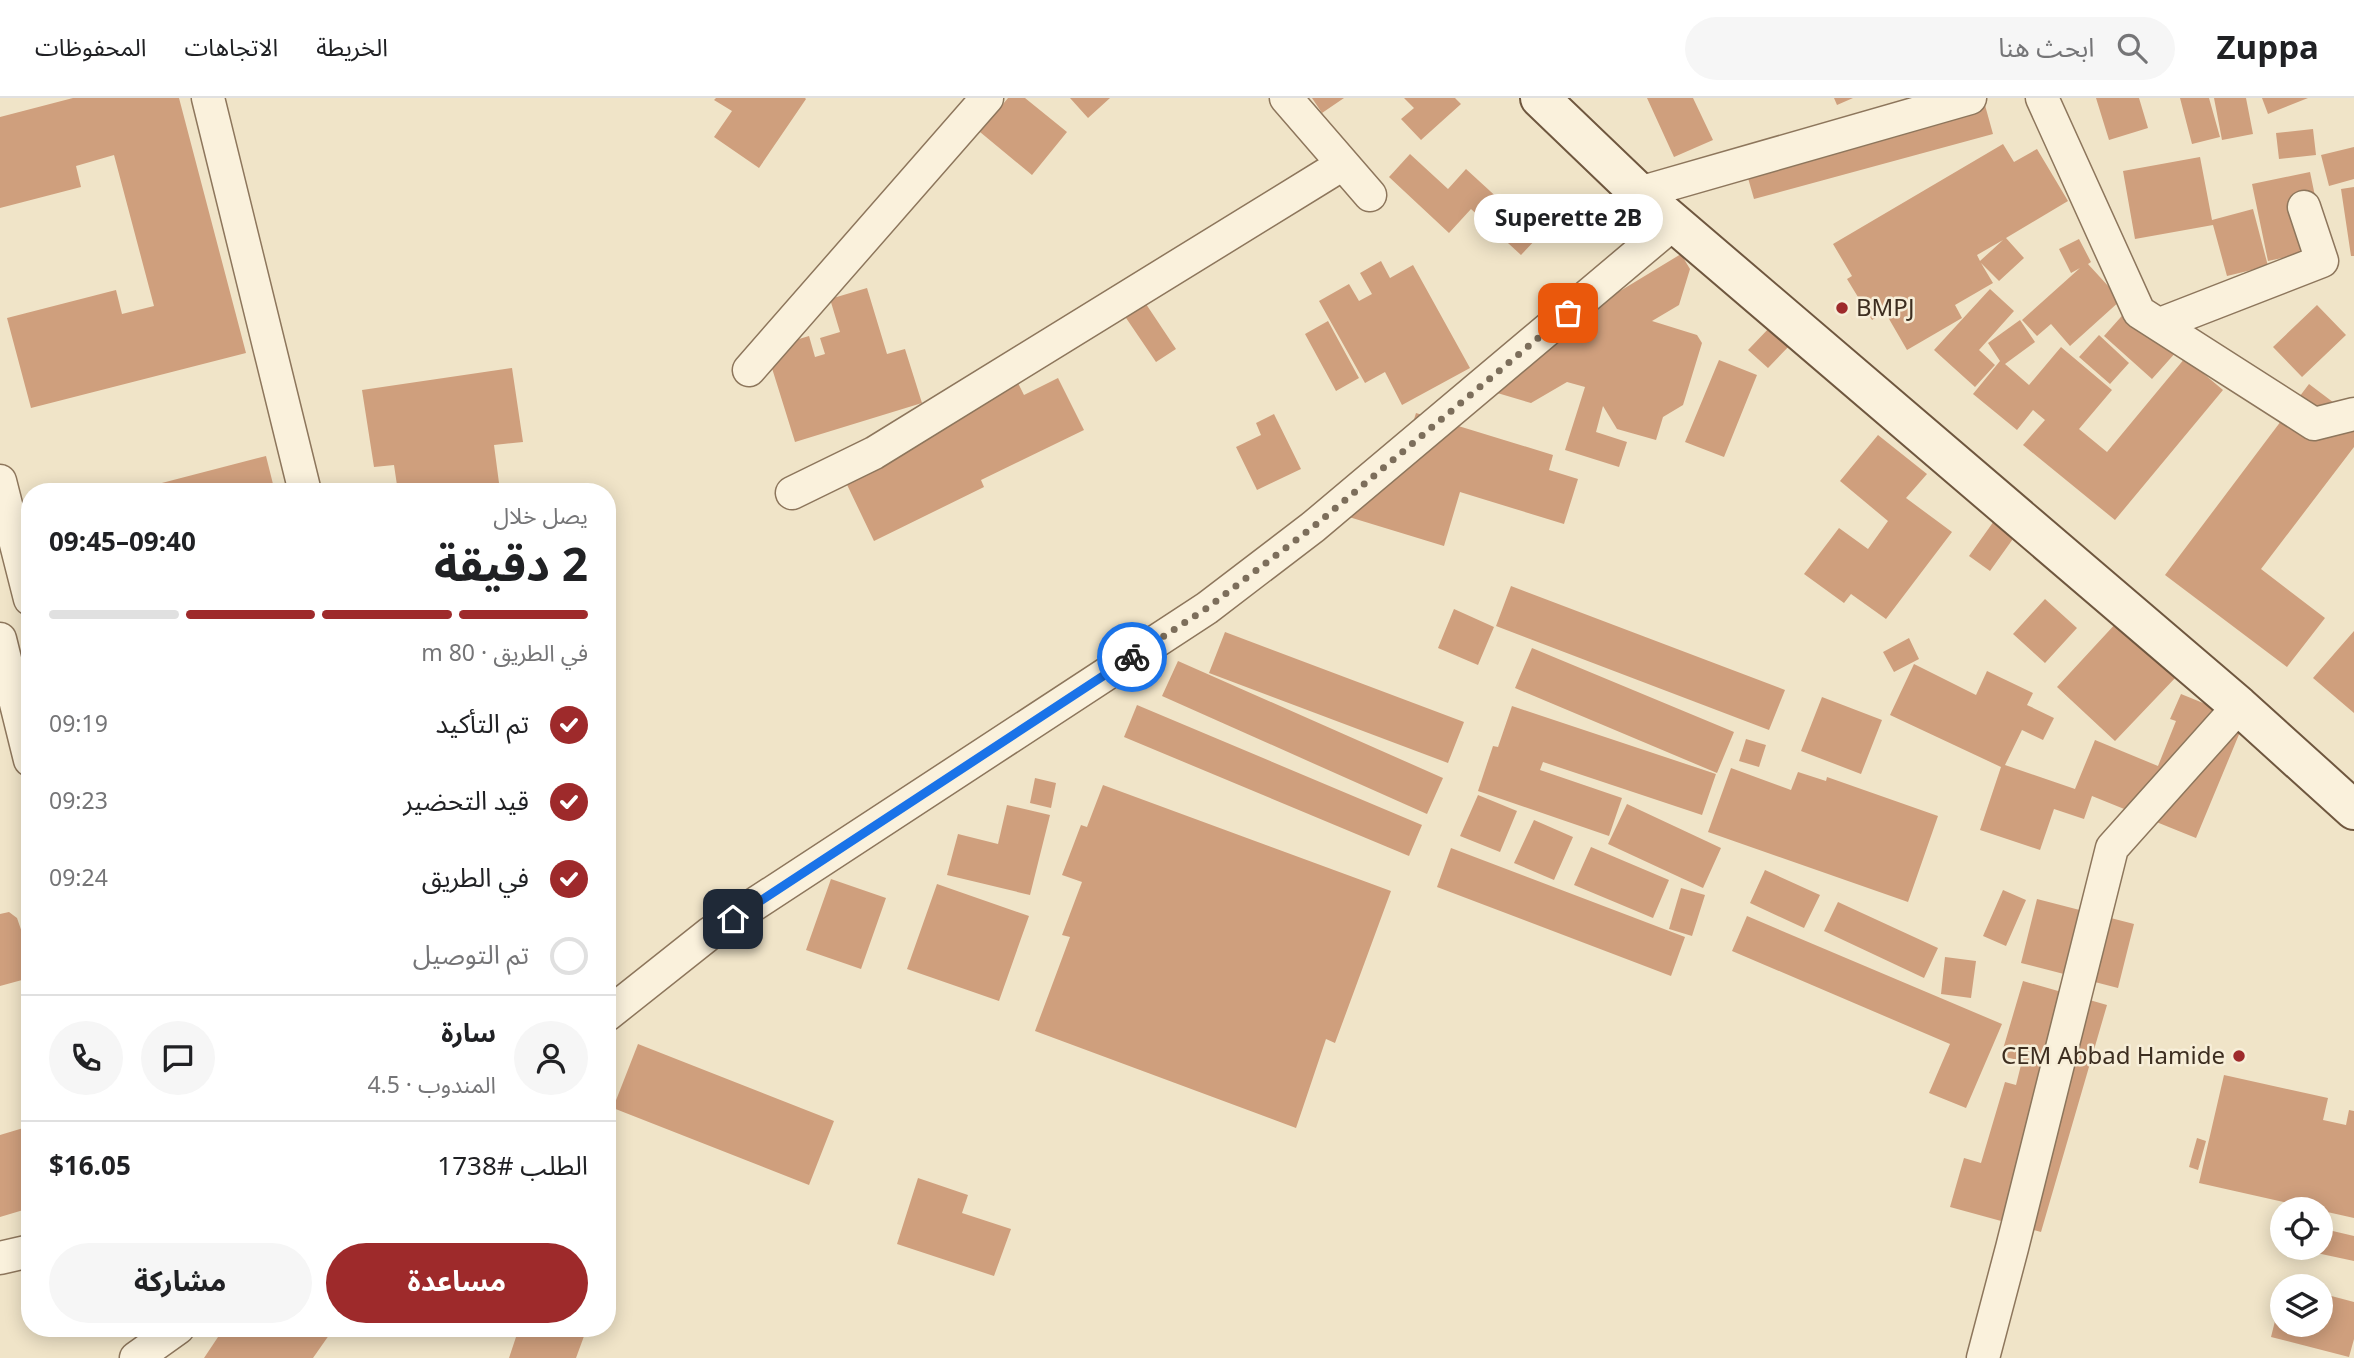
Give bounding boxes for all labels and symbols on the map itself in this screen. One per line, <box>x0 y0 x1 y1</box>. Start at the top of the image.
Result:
callout: Superette 2B <box>1474 194 1662 243</box>
pin <box>1538 283 1598 343</box>
place label: BMPJ <box>1856 283 1914 334</box>
marker: BMPJ <box>1834 300 1850 316</box>
courier <box>1097 622 1167 692</box>
pin <box>703 889 763 949</box>
place label: CEM Abbad Hamide <box>2001 1031 2225 1082</box>
marker: CEM Abbad Hamide <box>2231 1048 2247 1064</box>

